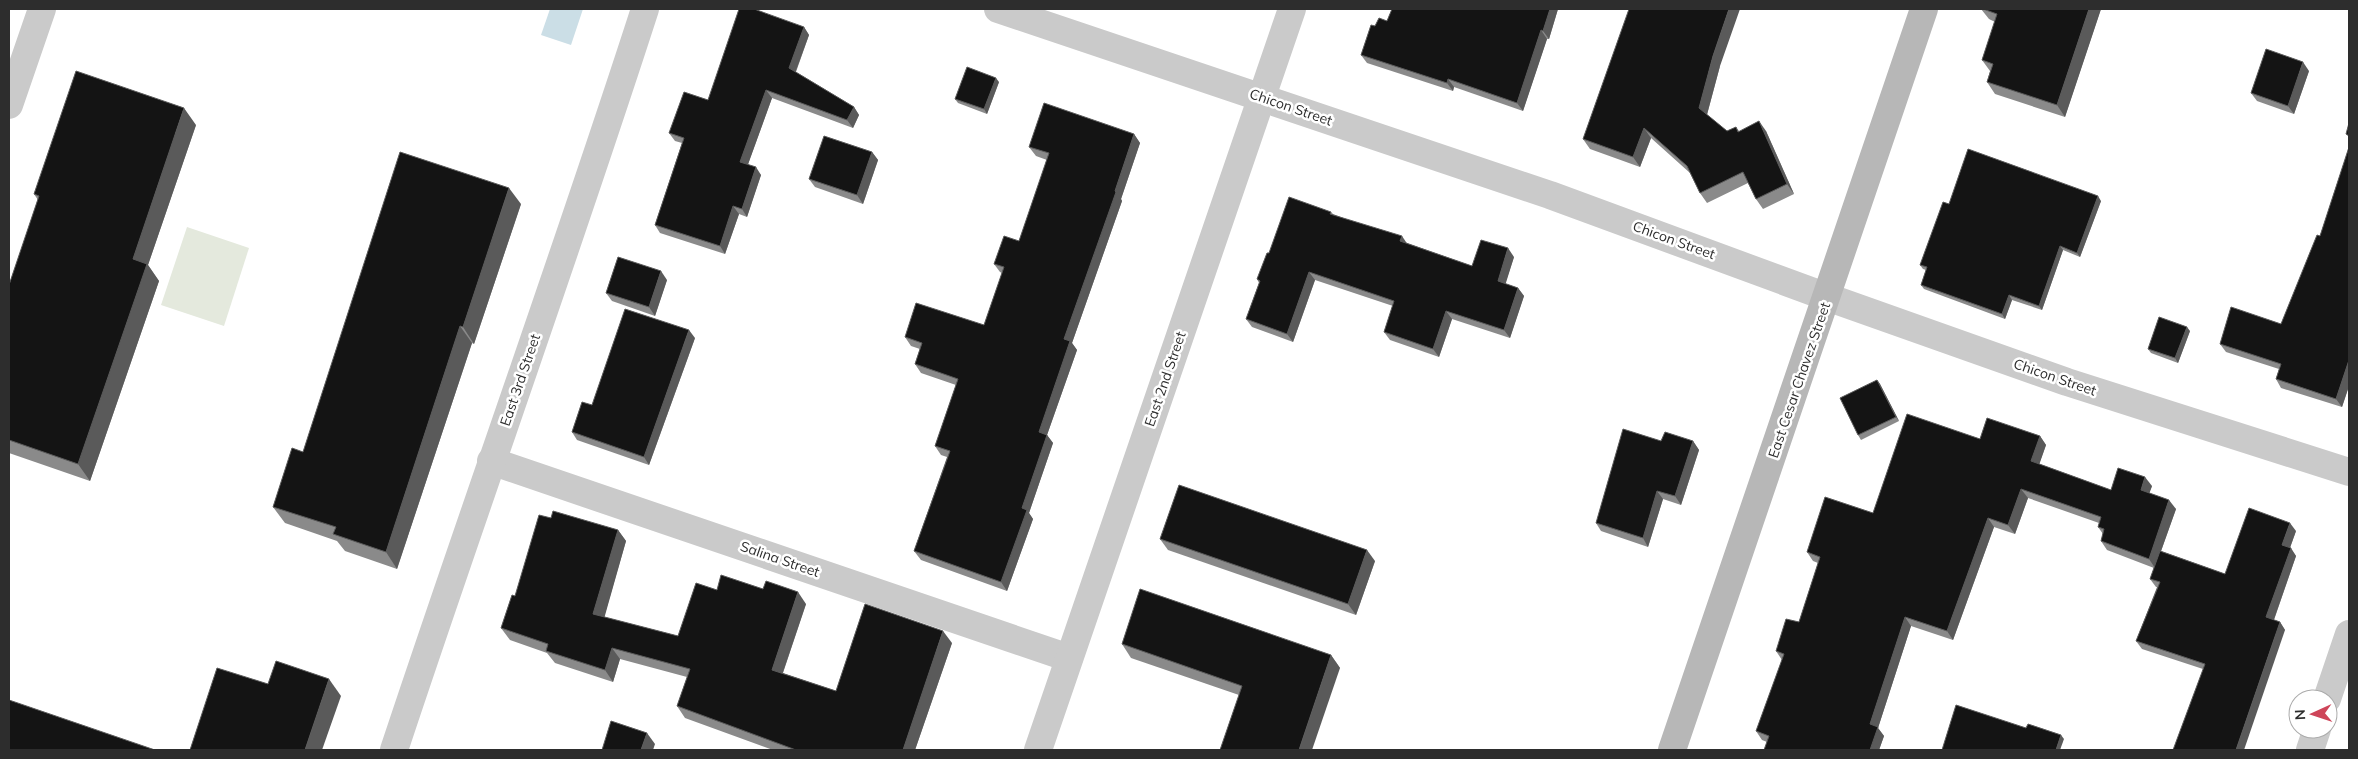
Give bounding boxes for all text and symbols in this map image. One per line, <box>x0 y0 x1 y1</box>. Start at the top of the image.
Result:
street label: Chicon Street <box>1247 84 1335 130</box>
street label: Chicon Street <box>1630 217 1718 263</box>
street label: East Cesar Chavez Street <box>1764 300 1834 460</box>
street label: East 2nd Street <box>1140 329 1190 429</box>
street label: East 3rd Street <box>496 332 544 428</box>
street label: Chicon Street <box>2011 354 2099 400</box>
street label: Salina Street <box>738 537 822 581</box>
north arrow <box>2288 689 2338 739</box>
text: N <box>2291 709 2309 720</box>

